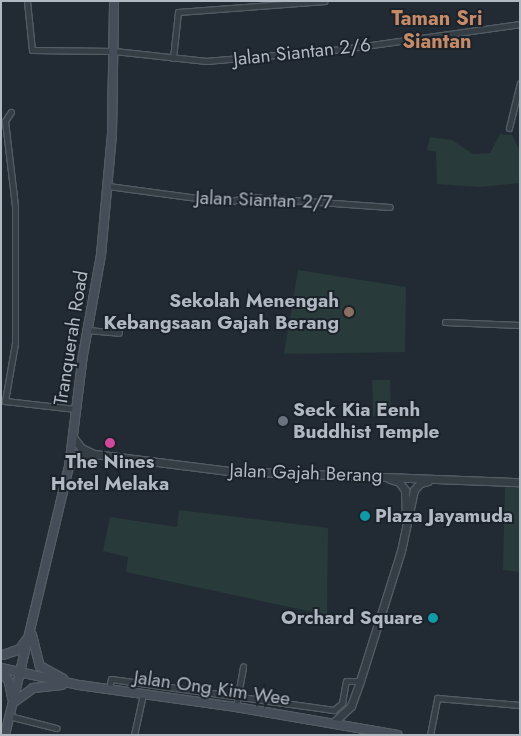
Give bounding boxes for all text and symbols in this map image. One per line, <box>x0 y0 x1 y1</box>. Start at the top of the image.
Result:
district label: Taman Sri Siantan <box>392 7 482 54</box>
street label: Jalan Siantan 2/6 <box>232 33 372 71</box>
street label: Jalan Siantan 2/7 <box>195 186 333 214</box>
street label: Tranquerah Road <box>49 269 93 407</box>
place label: Sekolah Menengah Kebangsaan Gajah Berang <box>103 290 339 334</box>
marker: Sekolah Menengah Kebangsaan Gajah Berang <box>343 306 355 318</box>
place label: Seck Kia Eenh Buddhist Temple <box>293 399 439 443</box>
marker: Seck Kia Eenh Buddhist Temple <box>277 415 289 427</box>
marker: The Nines Hotel Melaka <box>104 437 116 449</box>
place label: The Nines Hotel Melaka <box>51 451 169 495</box>
street label: Jalan Gajah Berang <box>229 459 383 487</box>
place label: Plaza Jayamuda <box>375 505 513 527</box>
marker: Plaza Jayamuda <box>359 510 371 522</box>
place label: Orchard Square <box>281 607 423 629</box>
marker: Orchard Square <box>427 612 439 624</box>
street label: Jalan Ong Kim Wee <box>132 666 292 710</box>

